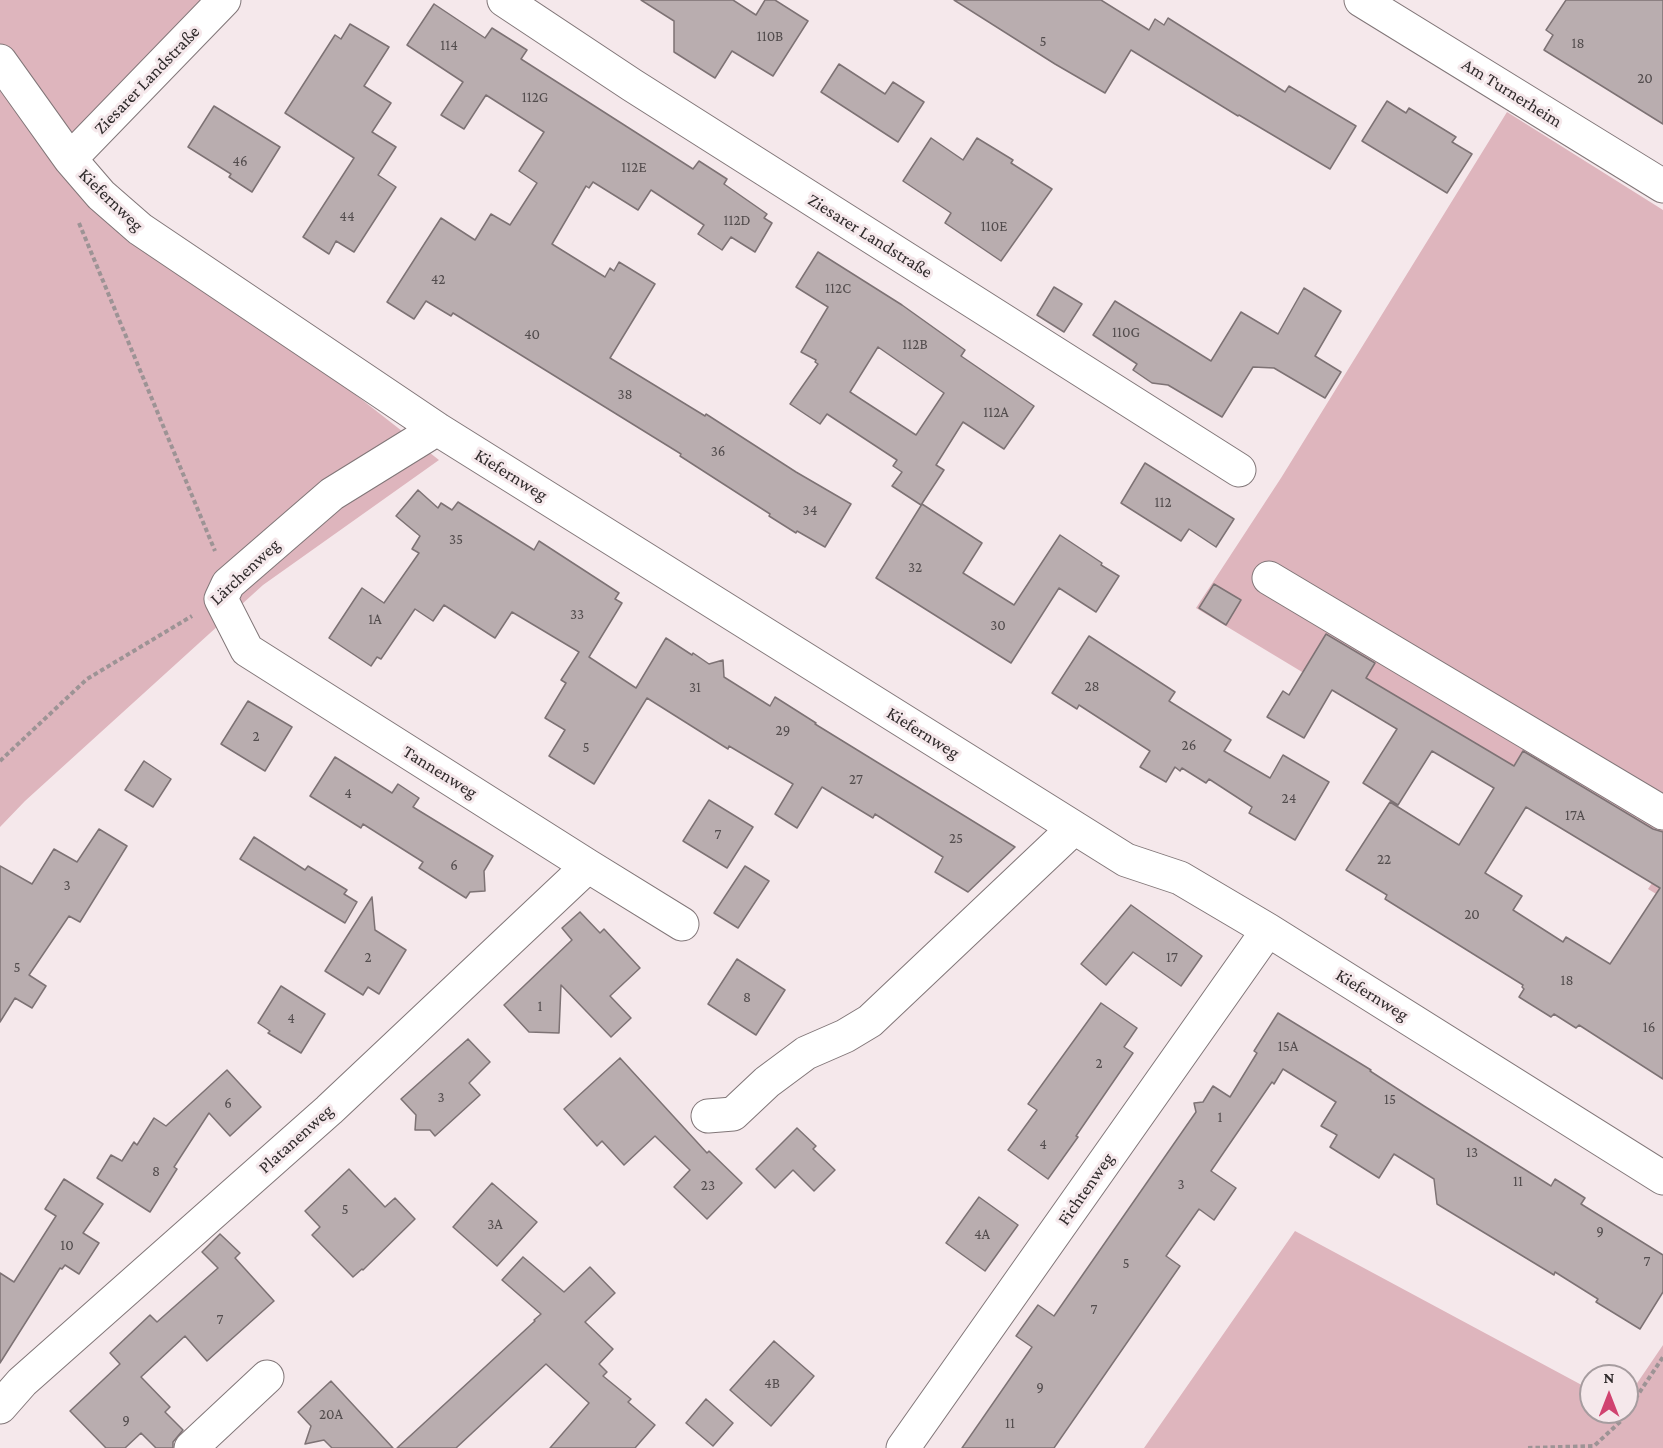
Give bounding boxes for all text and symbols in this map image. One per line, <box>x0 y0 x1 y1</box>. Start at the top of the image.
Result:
street label: Ziesarer Landstraße <box>90 21 204 139</box>
house number: 110B <box>757 27 783 45</box>
house number: 5 <box>1039 32 1047 50</box>
house number: 18 <box>1571 34 1585 52</box>
house number: 114 <box>440 36 458 54</box>
street label: Am Turnerheim <box>1458 54 1566 132</box>
house number: 20 <box>1637 69 1653 87</box>
house number: 112G <box>522 88 548 106</box>
house number: 46 <box>232 152 248 170</box>
house number: 112E <box>621 158 647 176</box>
street label: Kiefernweg <box>74 164 148 236</box>
street label: Ziesarer Landstraße <box>804 189 936 283</box>
house number: 44 <box>339 207 355 225</box>
house number: 112D <box>723 211 751 229</box>
house number: 110E <box>981 217 1007 235</box>
house number: 42 <box>431 270 445 288</box>
house number: 112C <box>825 279 851 297</box>
house number: 110G <box>1112 323 1140 341</box>
house number: 40 <box>524 325 540 343</box>
house number: 112B <box>902 335 928 353</box>
house number: 38 <box>617 385 633 403</box>
house number: 112A <box>983 403 1009 421</box>
house number: 36 <box>711 442 725 460</box>
street label: Kiefernweg <box>471 444 551 506</box>
house number: 112 <box>1154 493 1172 511</box>
house number: 34 <box>803 501 817 519</box>
house number: 35 <box>449 530 463 548</box>
street label: Lärchenweg <box>206 534 284 610</box>
house number: 32 <box>908 558 922 576</box>
house number: 33 <box>570 605 584 623</box>
house number: 1A <box>368 610 382 628</box>
house number: 30 <box>990 616 1006 634</box>
house number: 28 <box>1084 677 1100 695</box>
house number: 31 <box>689 678 701 696</box>
street label: Kiefernweg <box>883 702 963 764</box>
house number: 29 <box>776 721 790 739</box>
house number: 2 <box>252 727 260 745</box>
house number: 26 <box>1182 736 1196 754</box>
house number: 5 <box>582 738 590 756</box>
street label: Tannenweg <box>399 741 481 803</box>
house number: 27 <box>849 770 863 788</box>
house number: 4 <box>344 784 352 802</box>
house number: 24 <box>1282 789 1296 807</box>
house number: 17A <box>1565 806 1585 824</box>
house number: 7 <box>715 825 721 843</box>
house number: 25 <box>949 829 963 847</box>
house number: 22 <box>1377 850 1391 868</box>
house number: 6 <box>450 856 458 874</box>
house number: 3 <box>63 876 71 894</box>
house number: 20 <box>1464 905 1480 923</box>
house number: 2 <box>364 948 372 966</box>
house number: 17 <box>1166 948 1178 966</box>
house number: 5 <box>13 958 21 976</box>
street label: Kiefernweg <box>1332 964 1412 1026</box>
house number: 18 <box>1560 971 1574 989</box>
house number: 8 <box>743 988 751 1006</box>
house number: 1 <box>538 997 542 1015</box>
house number: 4 <box>287 1009 295 1027</box>
house number: 16 <box>1643 1018 1655 1036</box>
house number: 15A <box>1278 1037 1298 1055</box>
house number: 2 <box>1095 1054 1103 1072</box>
house number: 3 <box>437 1088 445 1106</box>
house number: 15 <box>1384 1090 1396 1108</box>
house number: 6 <box>224 1094 232 1112</box>
street label: Platanenweg <box>254 1100 338 1178</box>
house number: 1 <box>1218 1108 1222 1126</box>
house number: 4 <box>1039 1135 1047 1153</box>
house number: 13 <box>1466 1143 1478 1161</box>
street label: Fichtenweg <box>1053 1149 1119 1229</box>
house number: 8 <box>152 1162 160 1180</box>
house number: 11 <box>1513 1172 1523 1190</box>
house number: 3 <box>1177 1175 1185 1193</box>
house number: 23 <box>701 1176 715 1194</box>
house number: 5 <box>341 1200 349 1218</box>
house number: 3A <box>487 1215 503 1233</box>
house number: 9 <box>1596 1222 1604 1240</box>
house number: 4A <box>974 1225 990 1243</box>
house number: 10 <box>60 1236 74 1254</box>
house number: 7 <box>1644 1252 1650 1270</box>
house number: 5 <box>1122 1254 1130 1272</box>
house number: 7 <box>1091 1300 1097 1318</box>
house number: 7 <box>217 1310 223 1328</box>
north arrow <box>1579 1364 1639 1424</box>
text: N <box>1604 1369 1614 1386</box>
house number: 4B <box>764 1374 780 1392</box>
house number: 9 <box>1036 1378 1044 1396</box>
house number: 20A <box>319 1405 343 1423</box>
house number: 9 <box>122 1411 130 1429</box>
house number: 11 <box>1005 1414 1015 1432</box>

